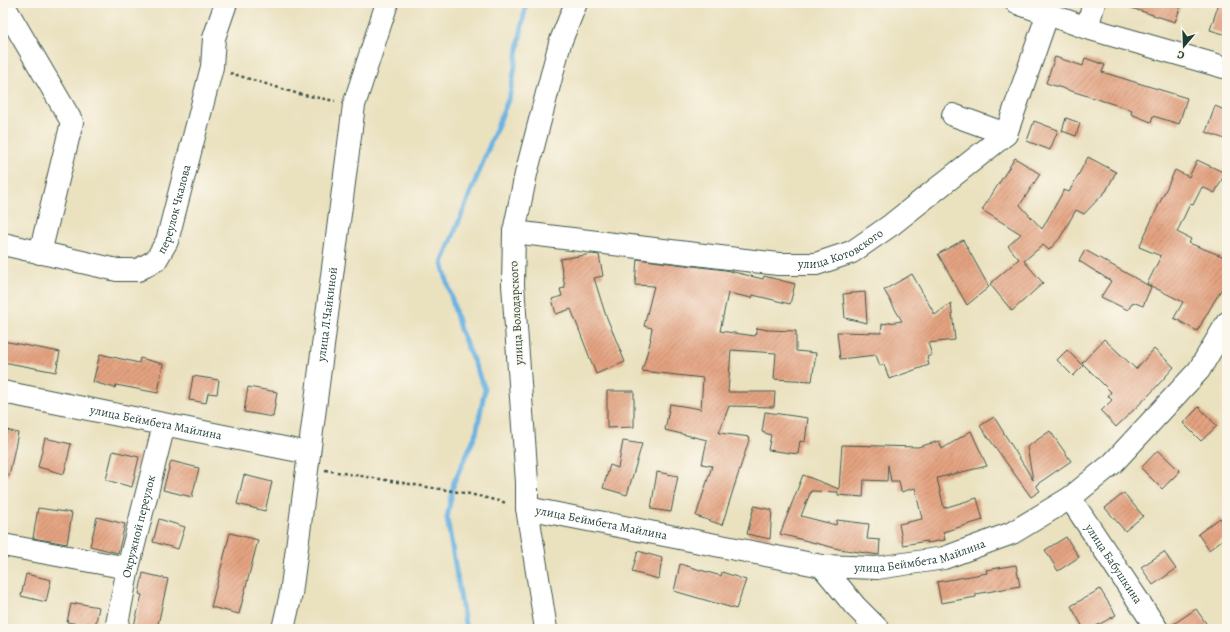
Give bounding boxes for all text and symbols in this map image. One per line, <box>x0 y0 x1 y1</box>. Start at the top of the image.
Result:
north arrow <box>1164 26 1204 66</box>
text: С <box>1175 47 1187 63</box>
street label: переулок Чкалова <box>153 162 195 257</box>
street label: улица Котовского <box>797 225 886 272</box>
street label: улица Володарского <box>505 261 527 366</box>
street label: улица Л.Чайкиной <box>313 266 341 363</box>
street label: улица Беймбета Майлина <box>88 401 224 444</box>
street label: Окружной переулок <box>118 473 159 579</box>
street label: улица Беймбета Майлина <box>533 502 669 544</box>
street label: улица Бабушкина <box>1081 520 1146 607</box>
street label: улица Беймбета Майлина <box>853 535 988 576</box>

